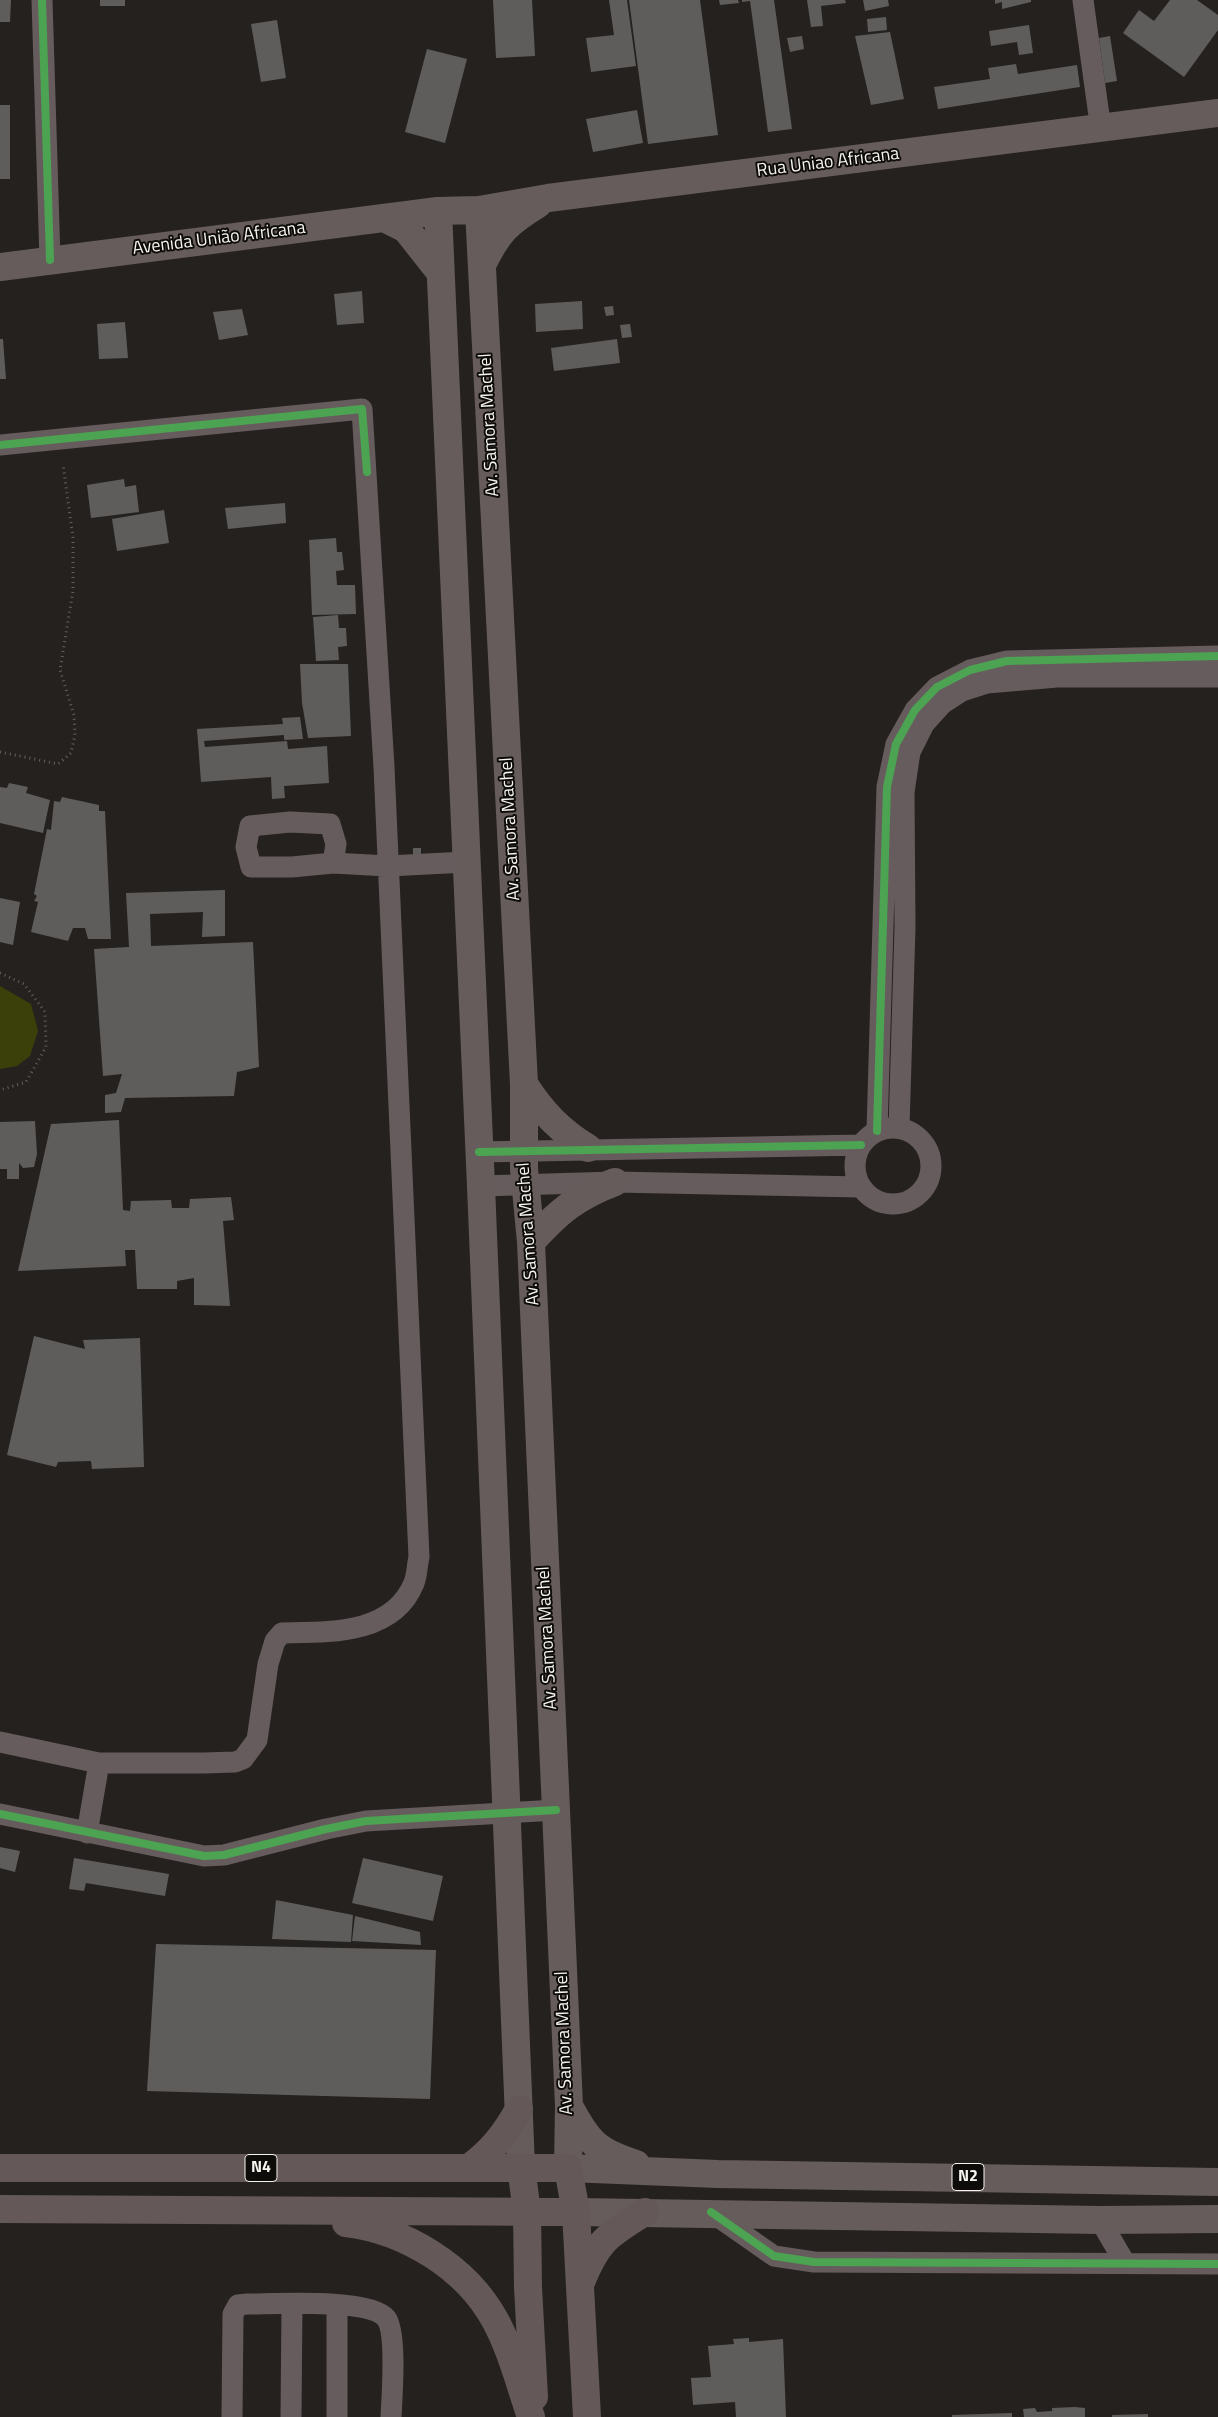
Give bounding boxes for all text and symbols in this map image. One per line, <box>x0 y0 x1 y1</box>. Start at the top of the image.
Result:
street label: Rua Uniao Africana <box>755 144 901 182</box>
street label: Avenida União Africana <box>131 218 307 260</box>
street label: Av. Samora Machel <box>475 353 505 497</box>
street label: Av. Samora Machel <box>496 757 526 901</box>
street label: Av. Samora Machel <box>513 1162 545 1306</box>
street label: Av. Samora Machel <box>533 1566 563 1710</box>
street label: Av. Samora Machel <box>552 1971 578 2115</box>
road number: N4 <box>245 2154 277 2182</box>
road number: N2 <box>952 2164 984 2190</box>

